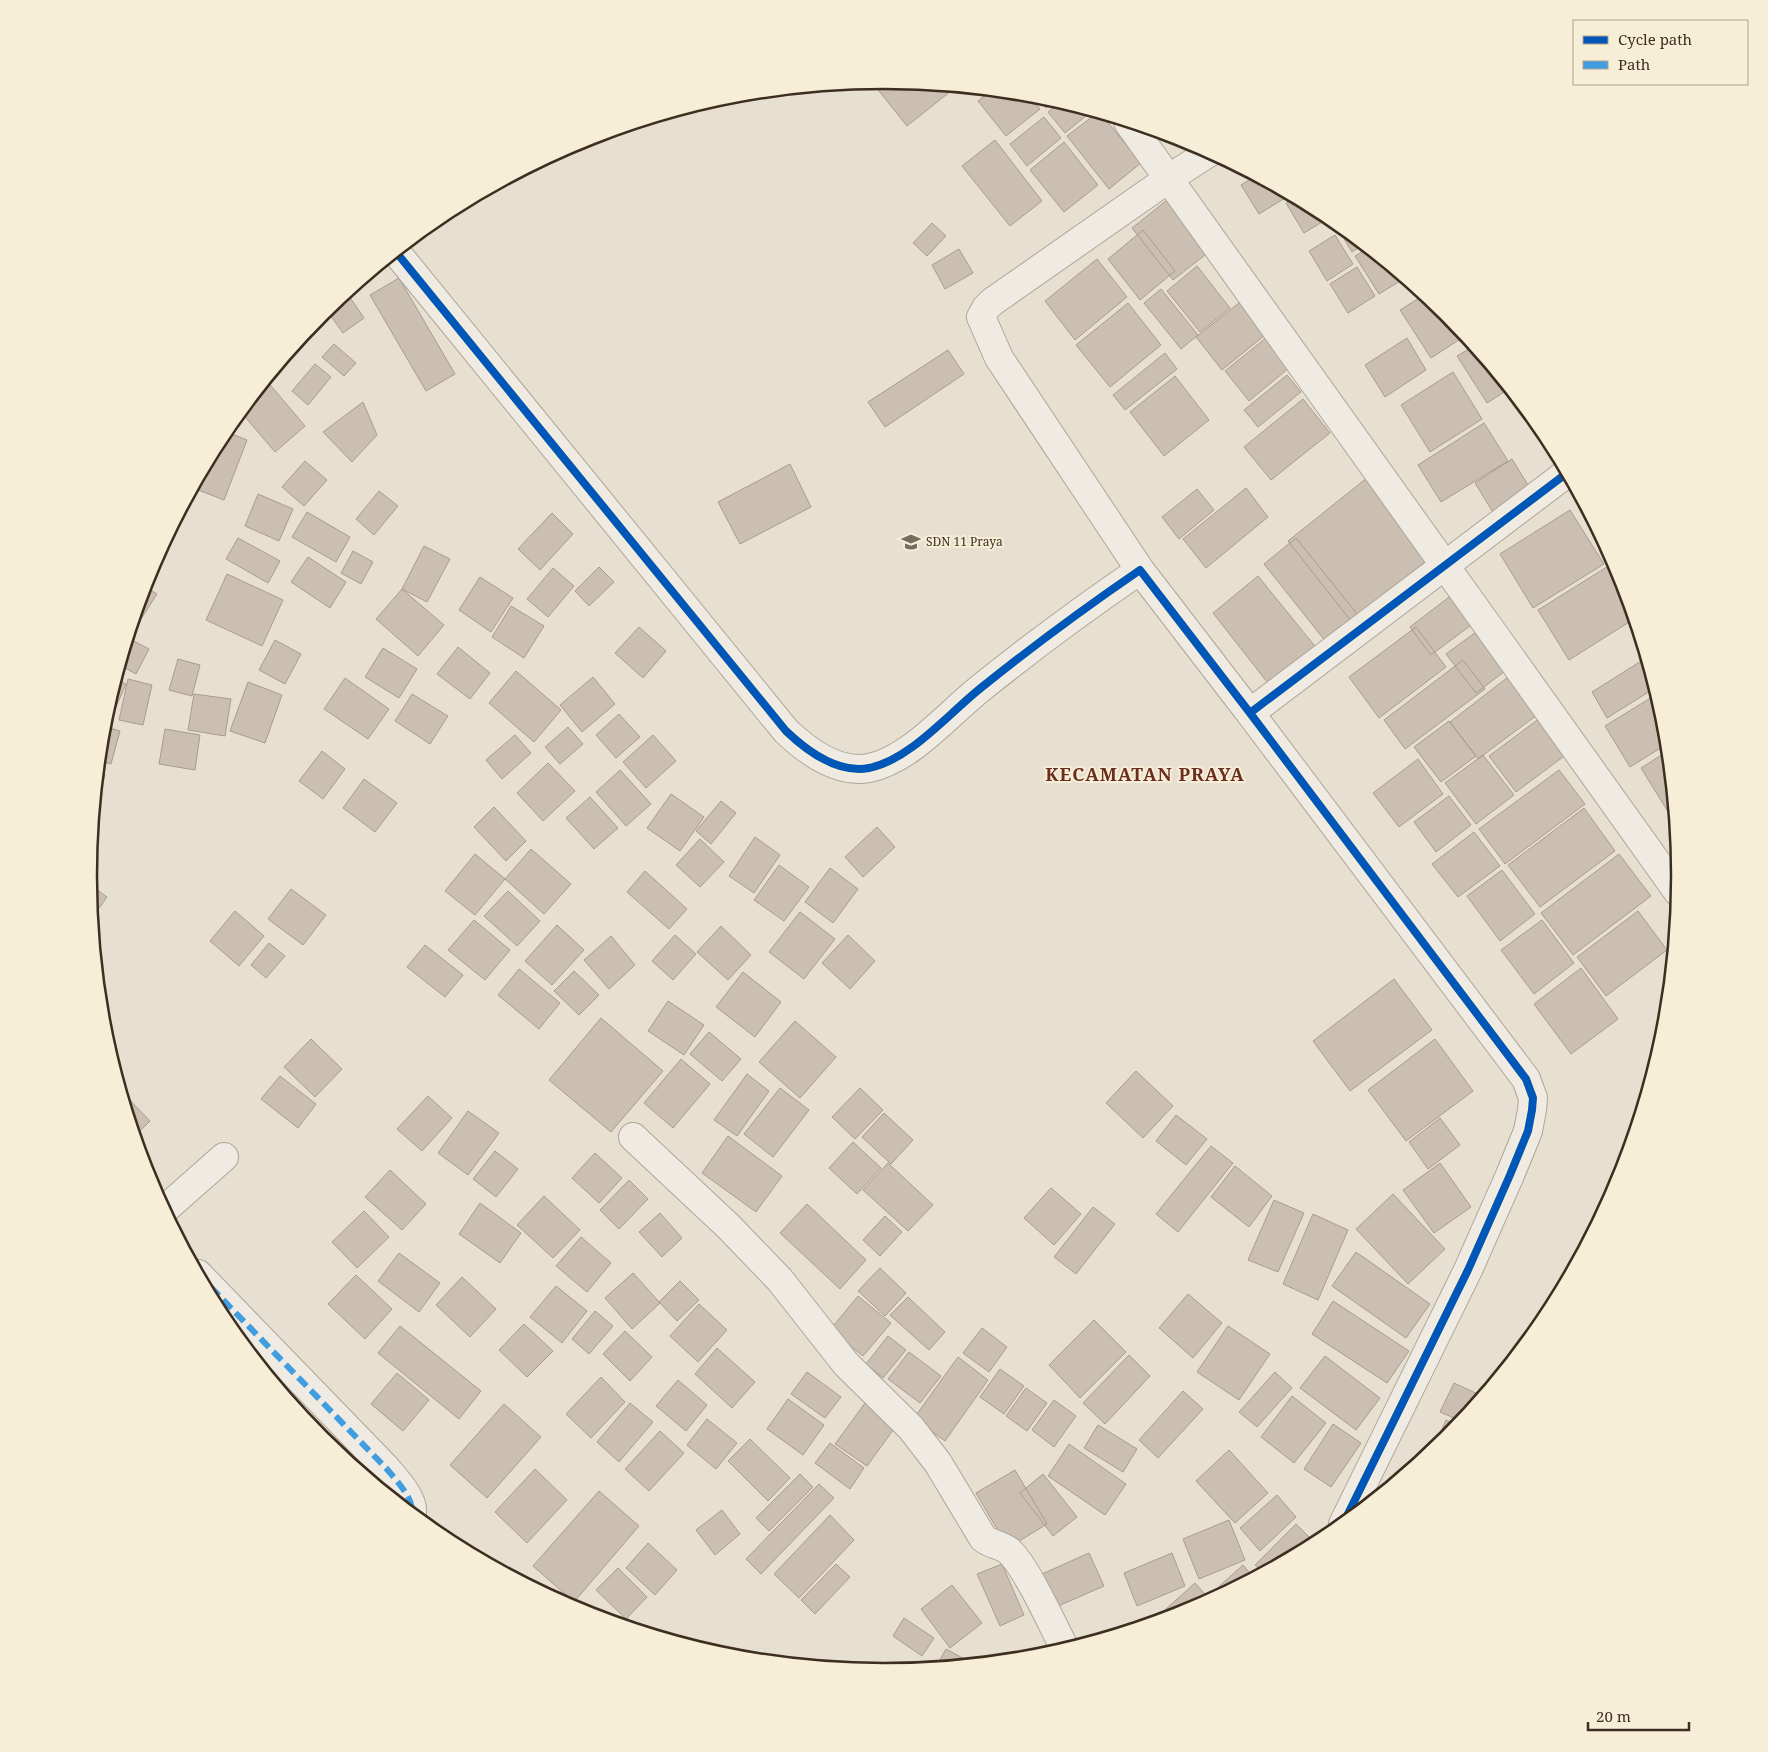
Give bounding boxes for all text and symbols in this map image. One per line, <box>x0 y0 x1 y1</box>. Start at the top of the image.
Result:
legend <box>1573 20 1748 85</box>
text: Cycle path <box>1618 29 1693 49</box>
text: Path <box>1618 54 1651 74</box>
school or university icon: SDN 11 Praya <box>900 531 922 553</box>
place label: SDN 11 Praya <box>926 533 1003 550</box>
district label: KECAMATAN PRAYA <box>1045 762 1245 786</box>
scale bar <box>1588 1700 1689 1732</box>
text: 20 m <box>1596 1706 1631 1726</box>

